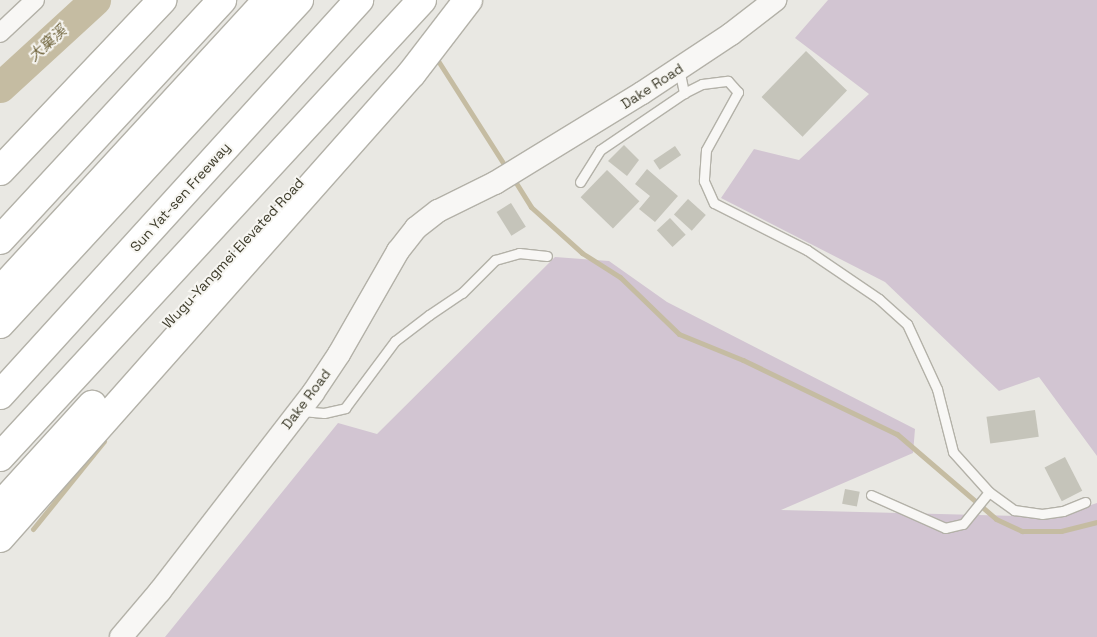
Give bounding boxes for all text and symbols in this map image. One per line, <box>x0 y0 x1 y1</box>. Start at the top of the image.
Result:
water label: 大窠溪 <box>24 21 70 65</box>
street label: Dake Road <box>618 60 686 112</box>
street label: Sun Yat-sen Freeway <box>126 139 234 255</box>
street label: Wugu-Yangmei Elevated Road <box>159 174 307 332</box>
street label: Dake Road <box>278 366 334 432</box>

